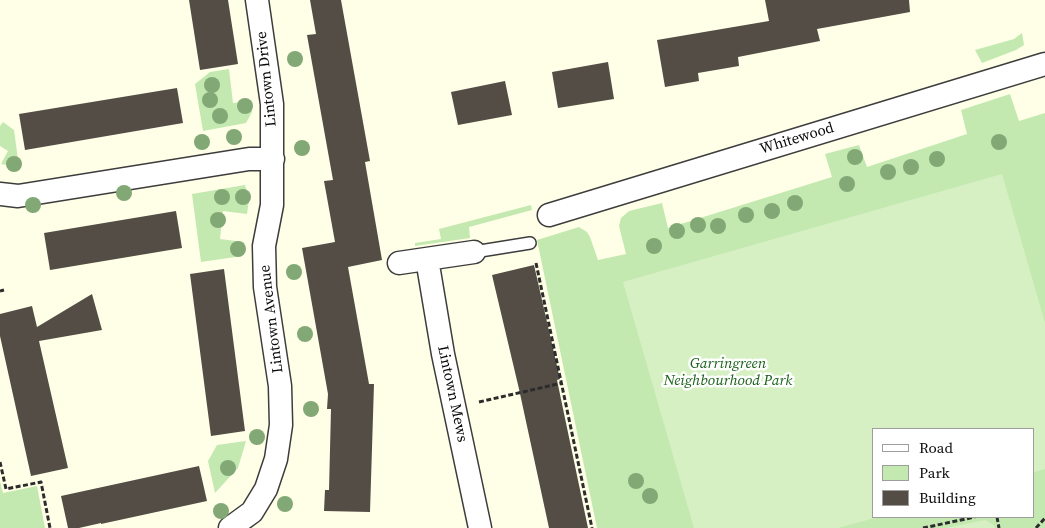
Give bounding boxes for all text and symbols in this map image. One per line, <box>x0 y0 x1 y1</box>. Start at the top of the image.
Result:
street label: Lintown Drive <box>253 30 281 128</box>
street label: Whitewood <box>758 119 836 159</box>
street label: Lintown Avenue <box>256 264 288 374</box>
street label: Lintown Mews <box>433 344 471 444</box>
park label: Garringreen Neighbourhood Park <box>664 355 792 390</box>
legend <box>872 428 1035 518</box>
text: Road <box>919 437 953 458</box>
text: Park <box>919 462 950 483</box>
text: Building <box>919 487 976 508</box>

